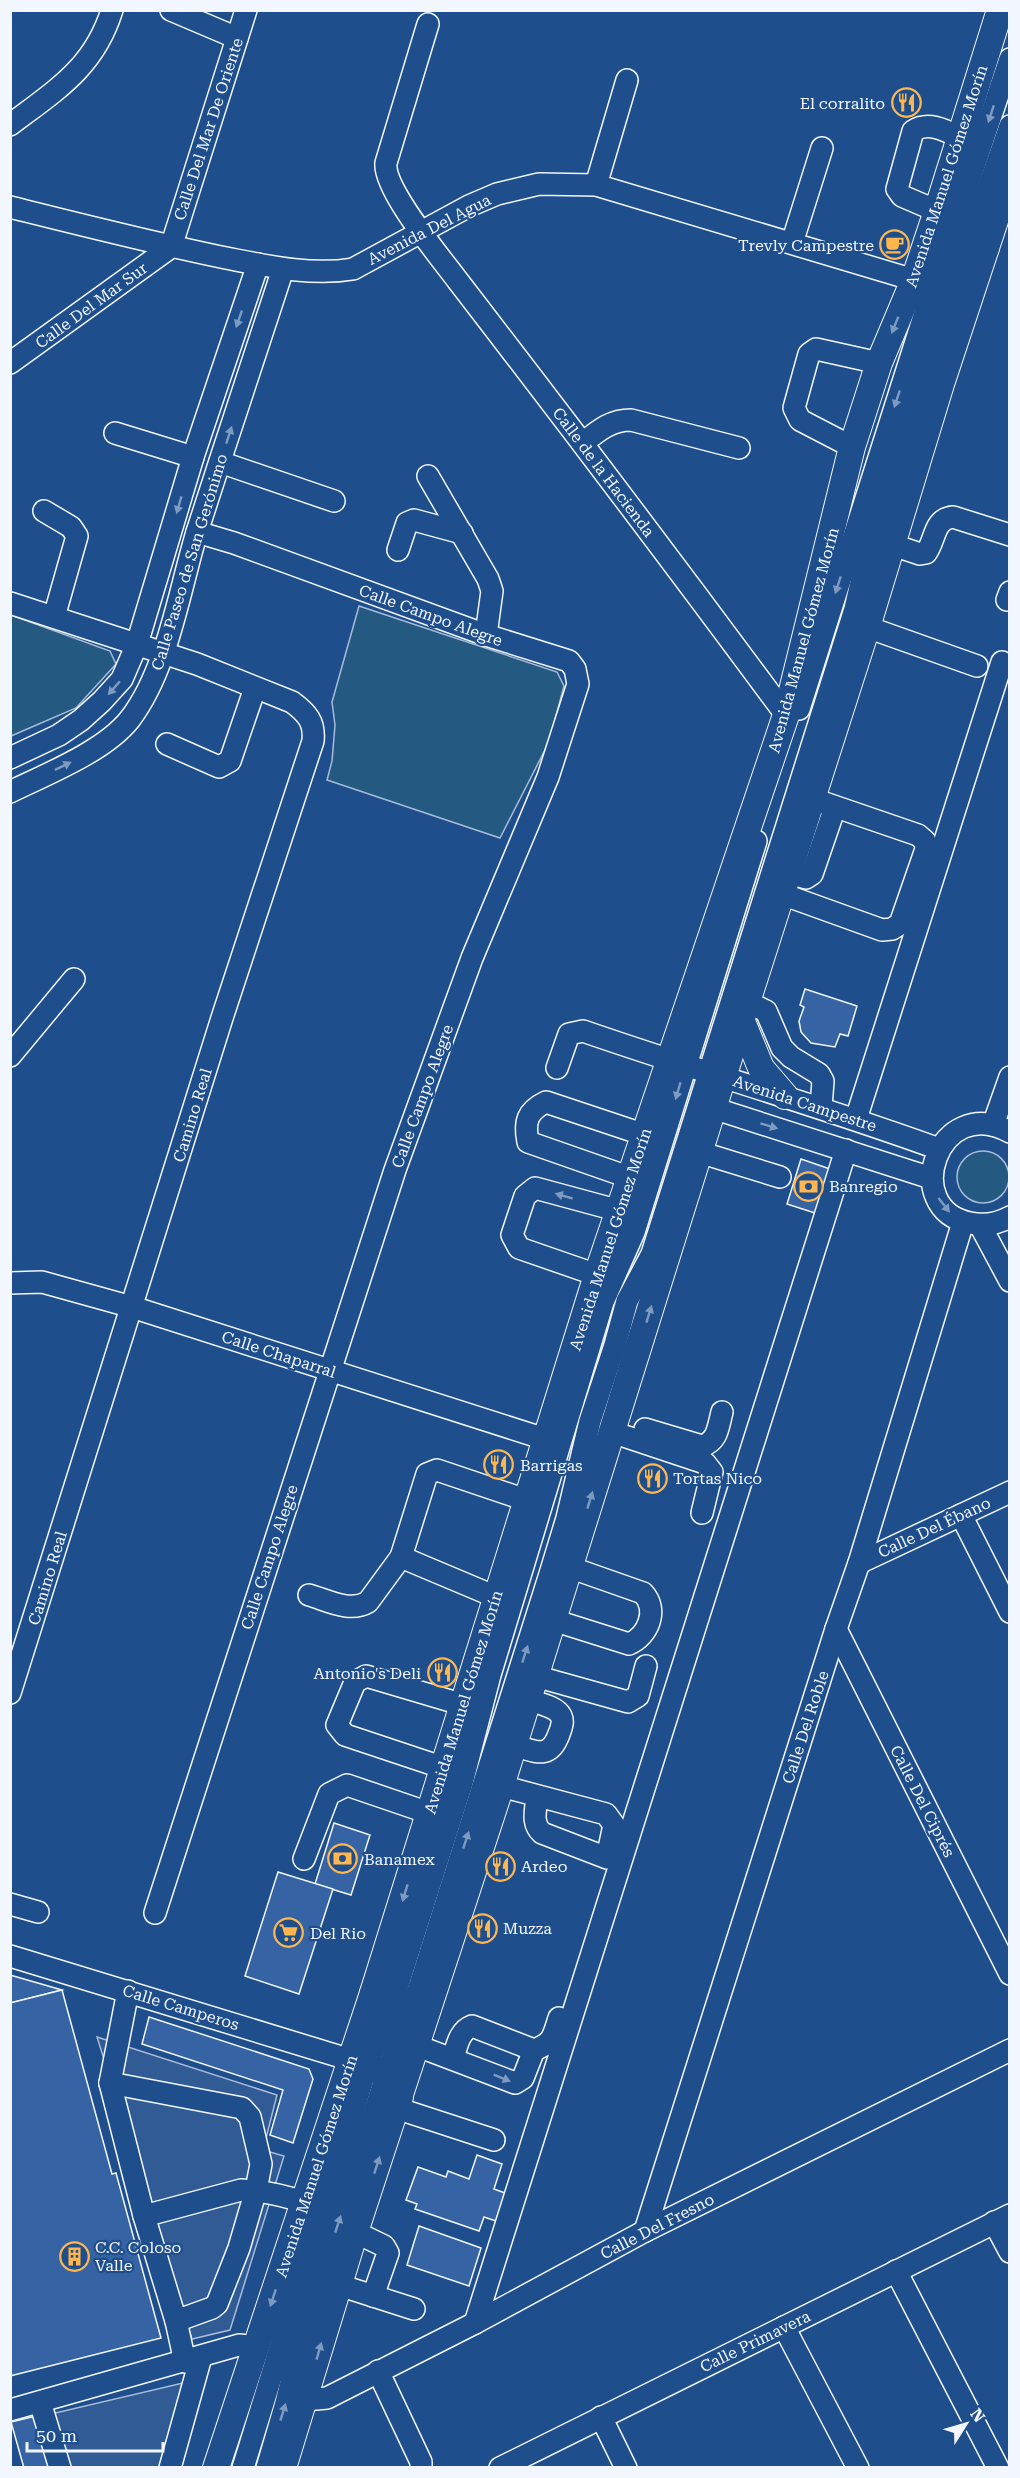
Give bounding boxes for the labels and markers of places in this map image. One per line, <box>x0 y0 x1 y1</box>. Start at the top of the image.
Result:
restaurant icon: El corralito <box>890 87 922 119</box>
place label: El corralito <box>800 94 885 113</box>
cafe icon: Trevly Campestre <box>879 229 911 261</box>
place label: Trevly Campestre <box>738 236 874 255</box>
bank icon: Banregio <box>792 1170 824 1202</box>
place label: Banregio <box>829 1177 898 1196</box>
restaurant icon: Barrigas <box>483 1449 515 1481</box>
place label: Barrigas <box>520 1456 583 1475</box>
restaurant icon: Tortas Nico <box>636 1462 668 1494</box>
place label: Tortas Nico <box>673 1469 762 1488</box>
restaurant icon: Antonio's Deli <box>426 1657 458 1689</box>
place label: Antonio's Deli <box>313 1664 421 1683</box>
bank icon: Banamex <box>327 1843 359 1875</box>
place label: Banamex <box>364 1850 436 1869</box>
restaurant icon: Ardeo <box>484 1850 516 1882</box>
place label: Ardeo <box>521 1857 568 1876</box>
restaurant icon: Muzza <box>466 1912 498 1944</box>
supermarket icon: Del Rio <box>273 1917 305 1949</box>
place label: Muzza <box>503 1919 552 1938</box>
place label: Del Rio <box>310 1924 366 1943</box>
place label: C.C. Coloso Valle <box>95 2238 181 2275</box>
building icon: C.C. Coloso Valle <box>58 2240 90 2272</box>

